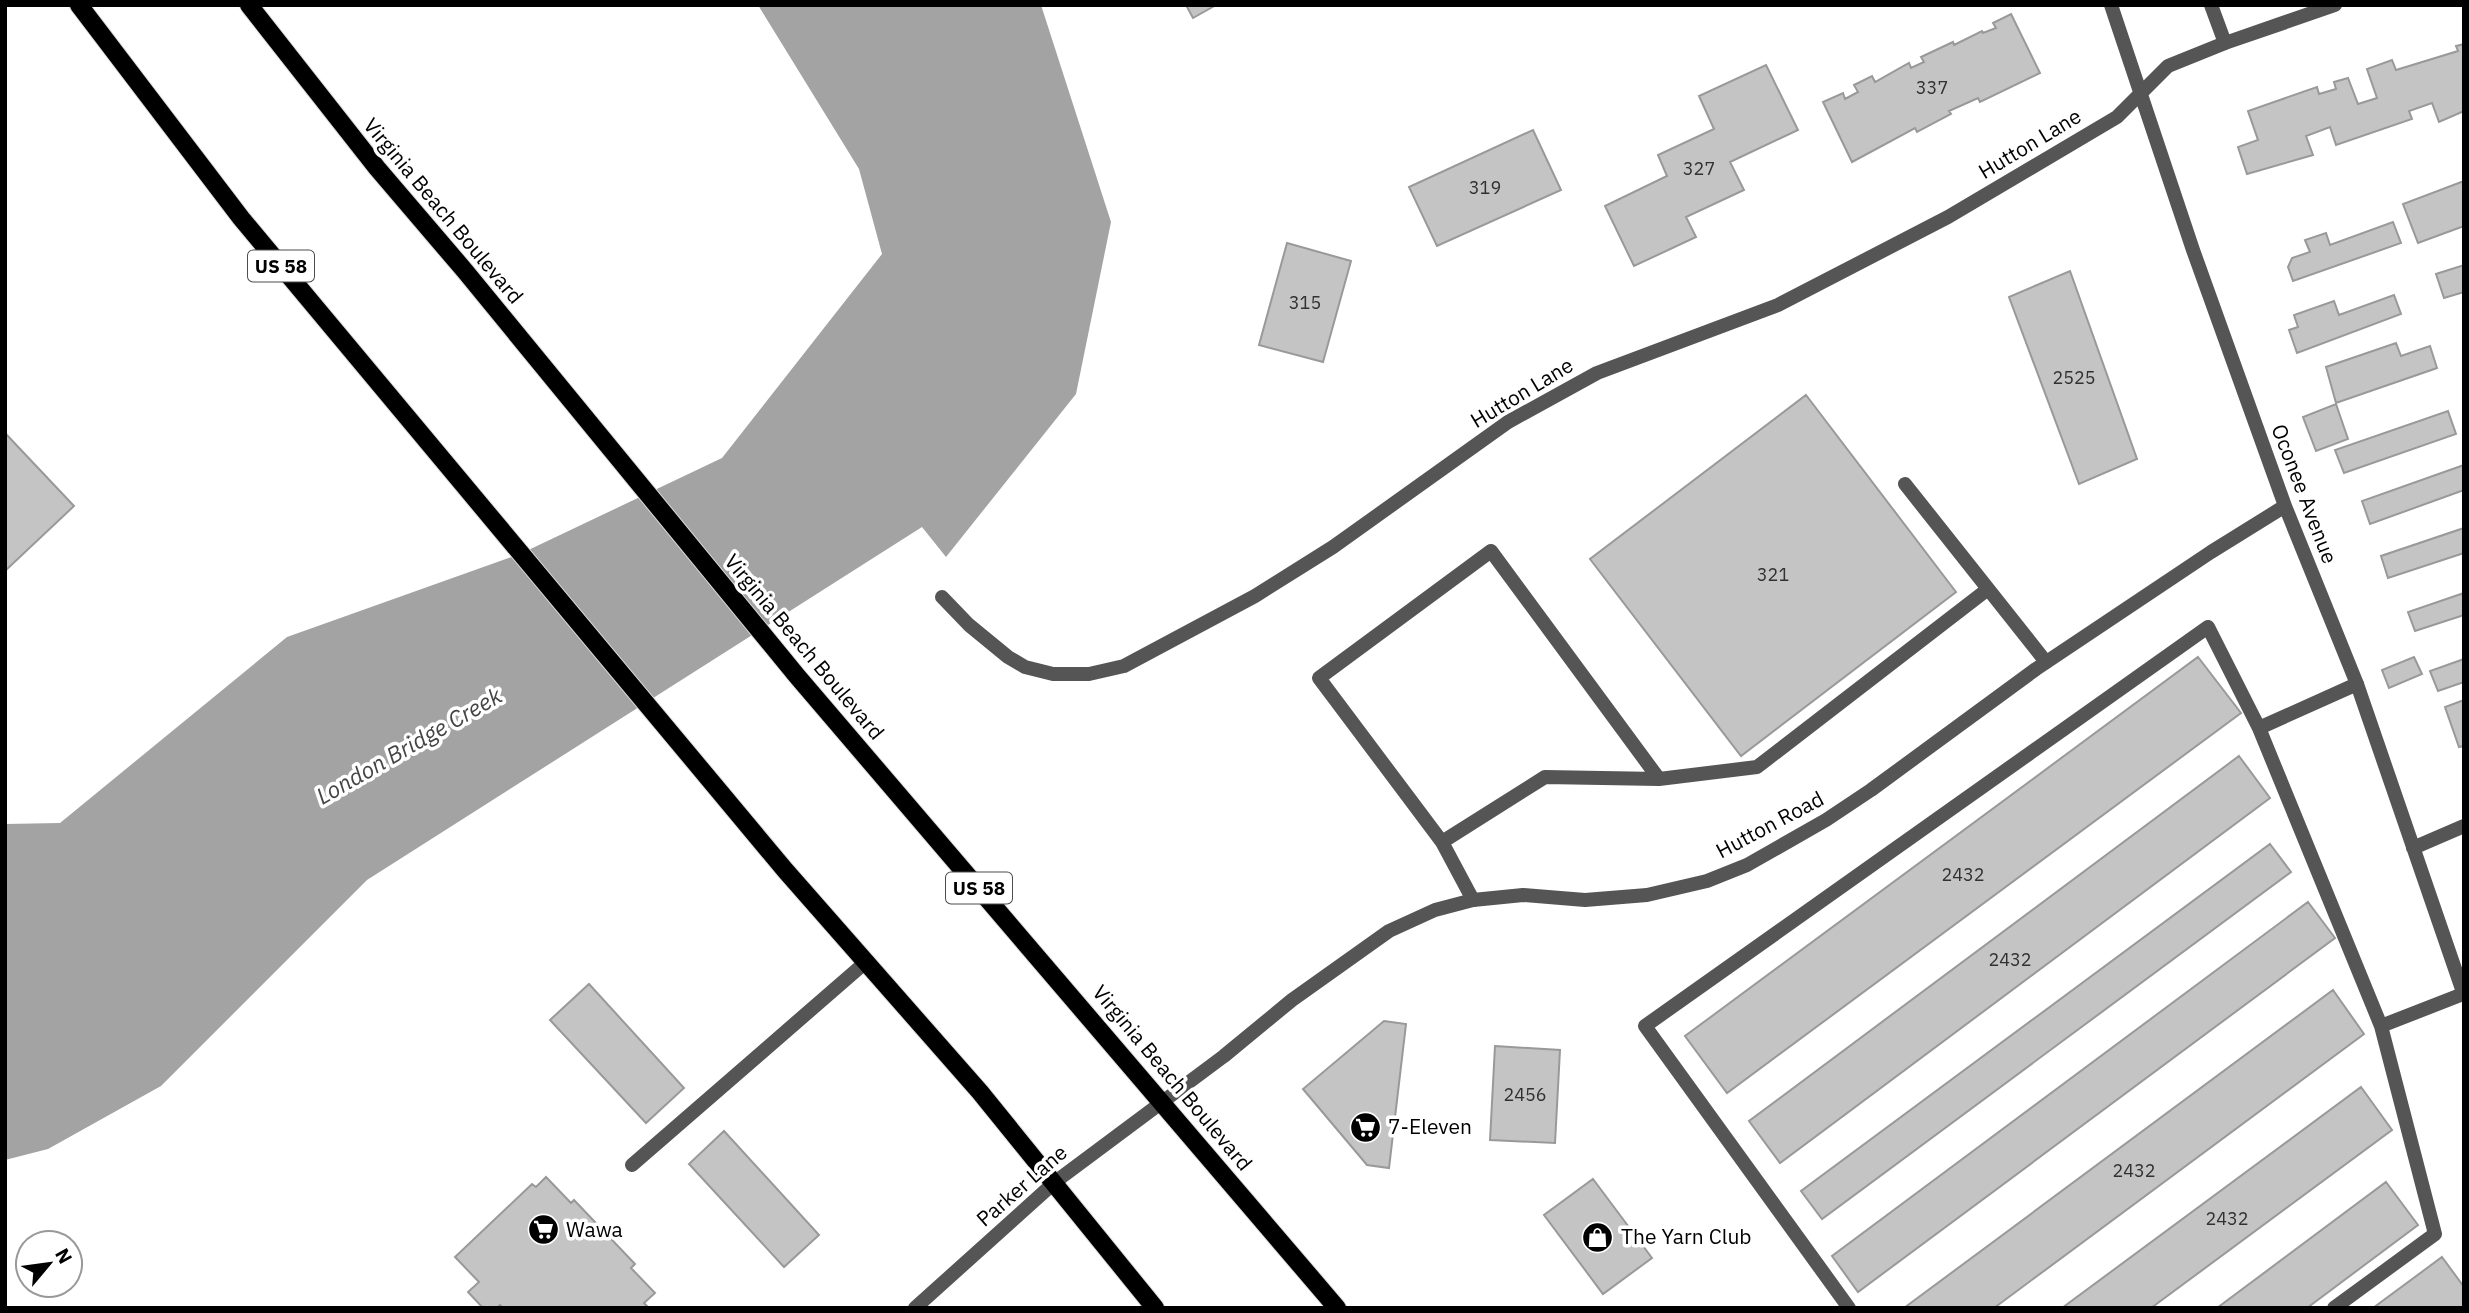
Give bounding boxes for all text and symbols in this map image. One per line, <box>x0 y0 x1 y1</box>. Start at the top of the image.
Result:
house number: 337 <box>1916 76 1948 99</box>
street label: Hutton Lane <box>1973 102 2086 185</box>
street label: Virginia Beach Boulevard <box>358 112 530 309</box>
house number: 327 <box>1683 157 1715 180</box>
house number: 319 <box>1469 176 1501 199</box>
road number: US 58 <box>248 250 314 282</box>
house number: 315 <box>1289 291 1321 314</box>
street label: Hutton Lane <box>1465 351 1578 434</box>
house number: 2525 <box>2052 366 2096 389</box>
street label: Oconee Avenue <box>2265 420 2344 567</box>
street label: Virginia Beach Boulevard <box>719 548 891 745</box>
house number: 321 <box>1757 563 1789 586</box>
water label: London Bridge Creek <box>310 679 508 811</box>
street label: Hutton Road <box>1711 784 1828 864</box>
house number: 2432 <box>1941 863 1985 886</box>
road number: US 58 <box>946 873 1012 904</box>
house number: 2432 <box>1988 948 2032 971</box>
street label: Virginia Beach Boulevard <box>1087 979 1259 1176</box>
house number: 2456 <box>1503 1083 1547 1106</box>
supermarket icon: 7-Eleven <box>1348 1110 1382 1144</box>
place label: 7-Eleven <box>1388 1112 1472 1140</box>
street label: Parker Lane <box>970 1138 1073 1232</box>
house number: 2432 <box>2112 1159 2156 1182</box>
house number: 2432 <box>2205 1207 2249 1230</box>
supermarket icon: Wawa <box>526 1213 560 1247</box>
place label: Wawa <box>566 1215 623 1243</box>
shop icon: The Yarn Club <box>1581 1220 1615 1254</box>
place label: The Yarn Club <box>1621 1222 1752 1250</box>
north arrow <box>14 1229 84 1299</box>
text: N <box>50 1244 78 1268</box>

